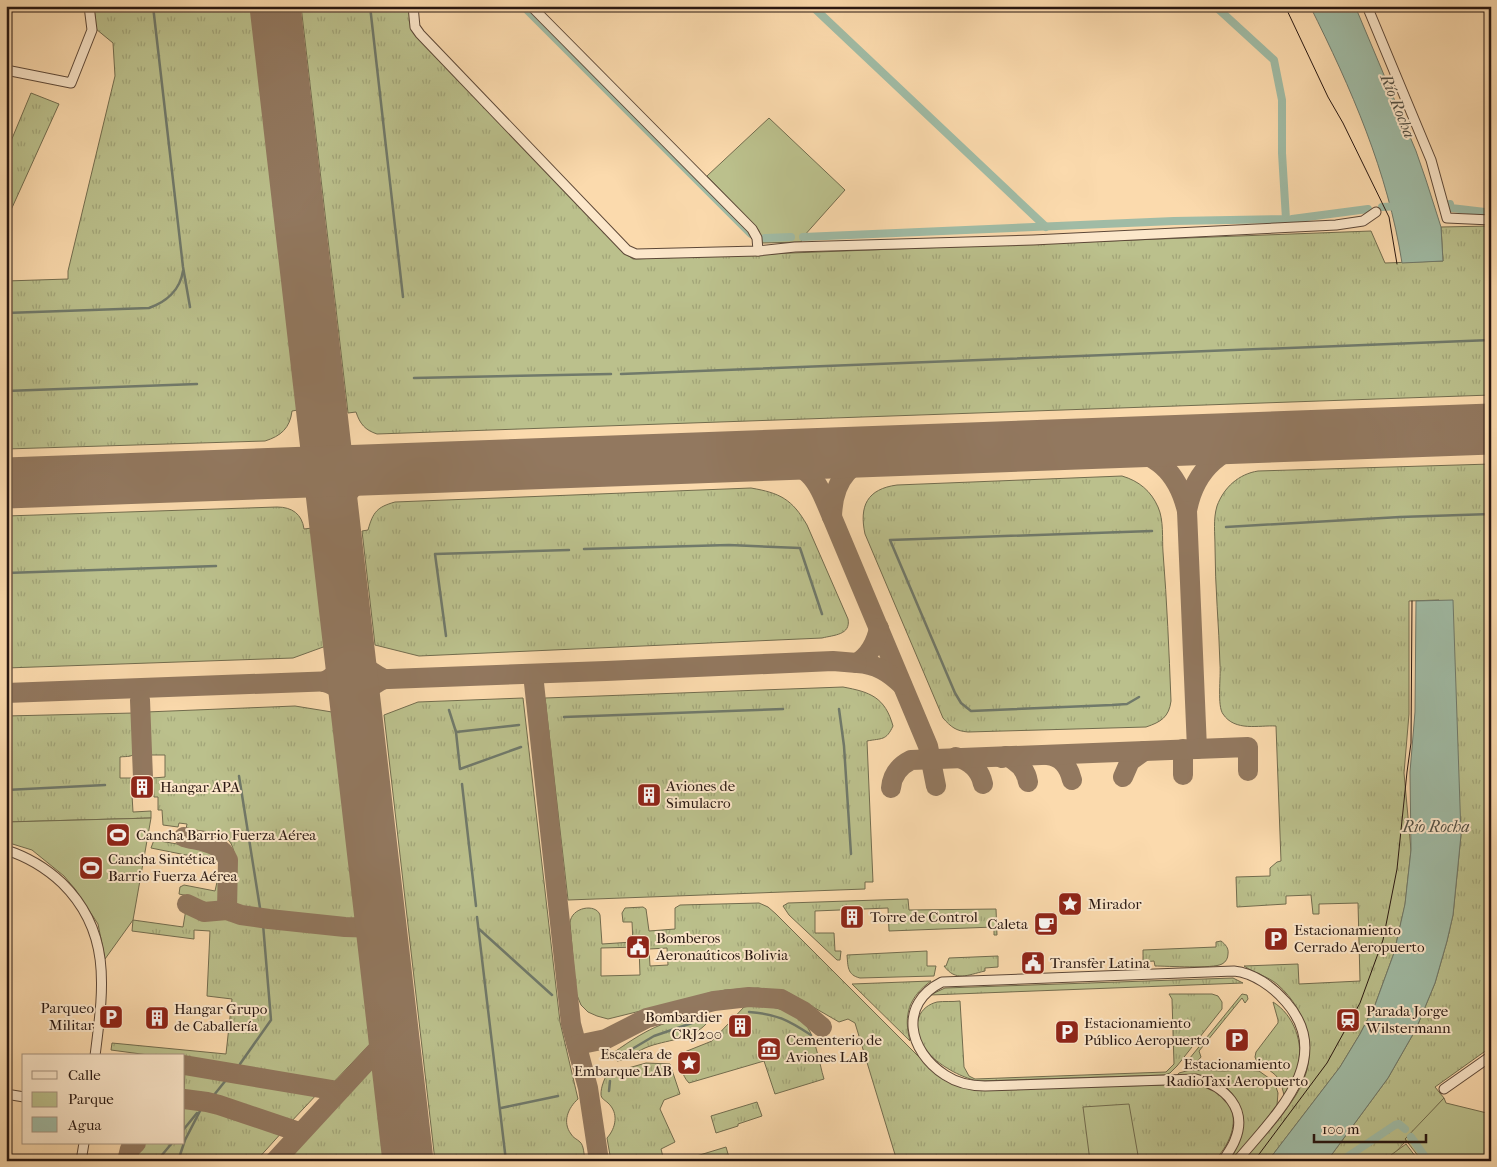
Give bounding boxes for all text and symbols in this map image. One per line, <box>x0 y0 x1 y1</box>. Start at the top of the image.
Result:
water label: Río Rocha <box>1376 70 1419 141</box>
building icon: Hangar APA <box>129 774 155 800</box>
place label: Aviones de Simulacro <box>665 777 736 812</box>
place label: Hangar APA <box>160 778 240 796</box>
building icon: Aviones de Simulacro <box>636 782 662 808</box>
water label: Río Rocha <box>1401 817 1470 836</box>
sports icon: Cancha Barrio Fuerza Aérea <box>105 822 131 848</box>
place label: Cancha Barrio Fuerza Aérea <box>136 826 317 844</box>
place label: Cancha Sintética Barrio Fuerza Aérea <box>108 850 238 885</box>
sports icon: Cancha Sintética Barrio Fuerza Aérea <box>78 855 104 881</box>
place icon: Mirador <box>1057 891 1083 917</box>
place label: Mirador <box>1088 895 1142 913</box>
building icon: Torre de Control <box>839 904 865 930</box>
place label: Torre de Control <box>870 908 978 926</box>
cafe icon: Caleta <box>1033 911 1059 937</box>
place label: Caleta <box>987 915 1029 933</box>
place label: Estacionamiento Cerrado Aeropuerto <box>1294 921 1425 956</box>
parking icon: Estacionamiento Cerrado Aeropuerto <box>1263 926 1289 952</box>
place label: Bomberos Aeronaúticos Bolivia <box>655 929 789 964</box>
public building icon: Bomberos Aeronaúticos Bolivia <box>625 934 651 960</box>
public building icon: Transfer Latina <box>1020 950 1046 976</box>
place label: Transfer Latina <box>1050 954 1151 972</box>
place label: Parqueo Militar <box>41 999 95 1034</box>
place label: Hangar Grupo de Caballería <box>174 1000 268 1035</box>
place label: Parada Jorge Wilstermann <box>1365 1002 1451 1037</box>
parking icon: Parqueo Militar <box>98 1004 124 1030</box>
building icon: Hangar Grupo de Caballería <box>144 1005 170 1031</box>
station icon: Parada Jorge Wilstermann <box>1335 1007 1361 1033</box>
place label: Bombardier CRJ200 <box>645 1008 723 1043</box>
building icon: Bombardier CRJ200 <box>727 1013 753 1039</box>
place label: Estacionamiento Público Aeropuerto <box>1084 1014 1210 1049</box>
parking icon: Estacionamiento Público Aeropuerto <box>1054 1019 1080 1045</box>
parking icon: Estacionamiento RadioTaxi Aeropuerto <box>1224 1027 1250 1053</box>
place label: Cementerio de Aviones LAB <box>785 1031 882 1066</box>
museum icon: Cementerio de Aviones LAB <box>756 1036 782 1062</box>
place label: Escalera de Embarque LAB <box>574 1045 673 1080</box>
place icon: Escalera de Embarque LAB <box>676 1050 702 1076</box>
legend <box>22 1054 185 1144</box>
place label: Estacionamiento RadioTaxi Aeropuerto <box>1166 1055 1309 1090</box>
text: Calle <box>68 1066 101 1084</box>
text: Parque <box>68 1090 114 1108</box>
scale bar <box>1314 1112 1427 1144</box>
text: Agua <box>67 1116 102 1134</box>
text: 100 m <box>1322 1120 1360 1138</box>

